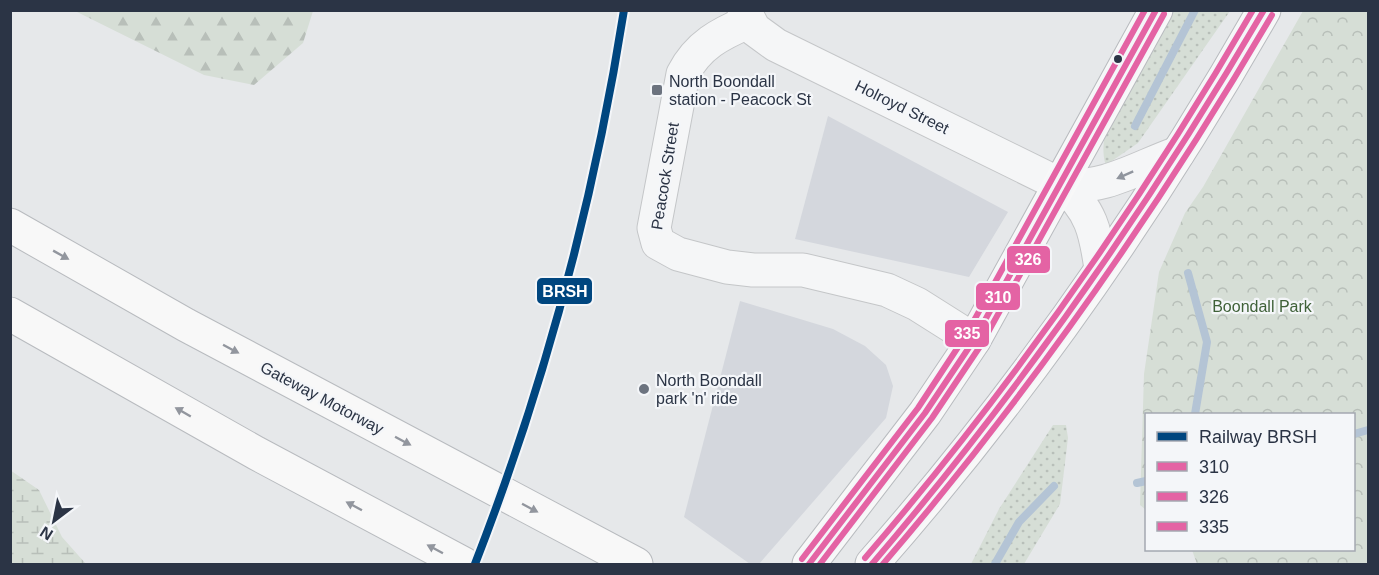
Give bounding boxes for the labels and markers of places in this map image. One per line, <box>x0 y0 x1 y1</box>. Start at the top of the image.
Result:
unlabelled marker <box>1112 53 1124 65</box>
place label: North Boondall station - Peacock St <box>669 73 812 108</box>
marker: North Boondall station - Peacock St <box>650 83 664 97</box>
place label: North Boondall park 'n' ride <box>656 372 762 407</box>
marker: North Boondall park 'n' ride <box>637 382 651 396</box>

